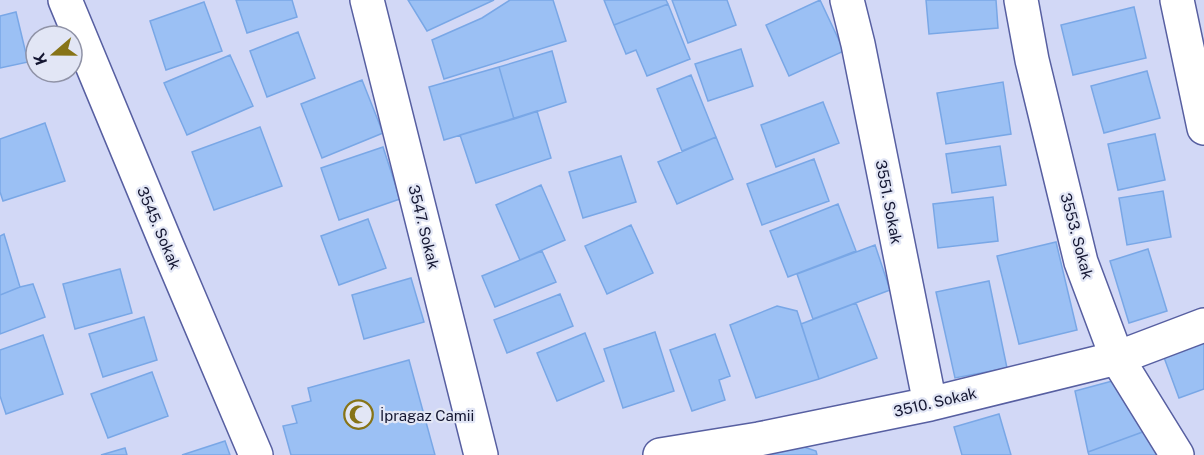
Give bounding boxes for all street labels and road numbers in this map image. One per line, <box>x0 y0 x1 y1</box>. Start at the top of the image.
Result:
street label: 3551. Sokak <box>873 159 905 245</box>
street label: 3547. Sokak <box>405 183 443 271</box>
street label: 3545. Sokak <box>134 184 184 272</box>
street label: 3553. Sokak <box>1057 191 1097 281</box>
street label: 3510. Sokak <box>892 384 978 420</box>

